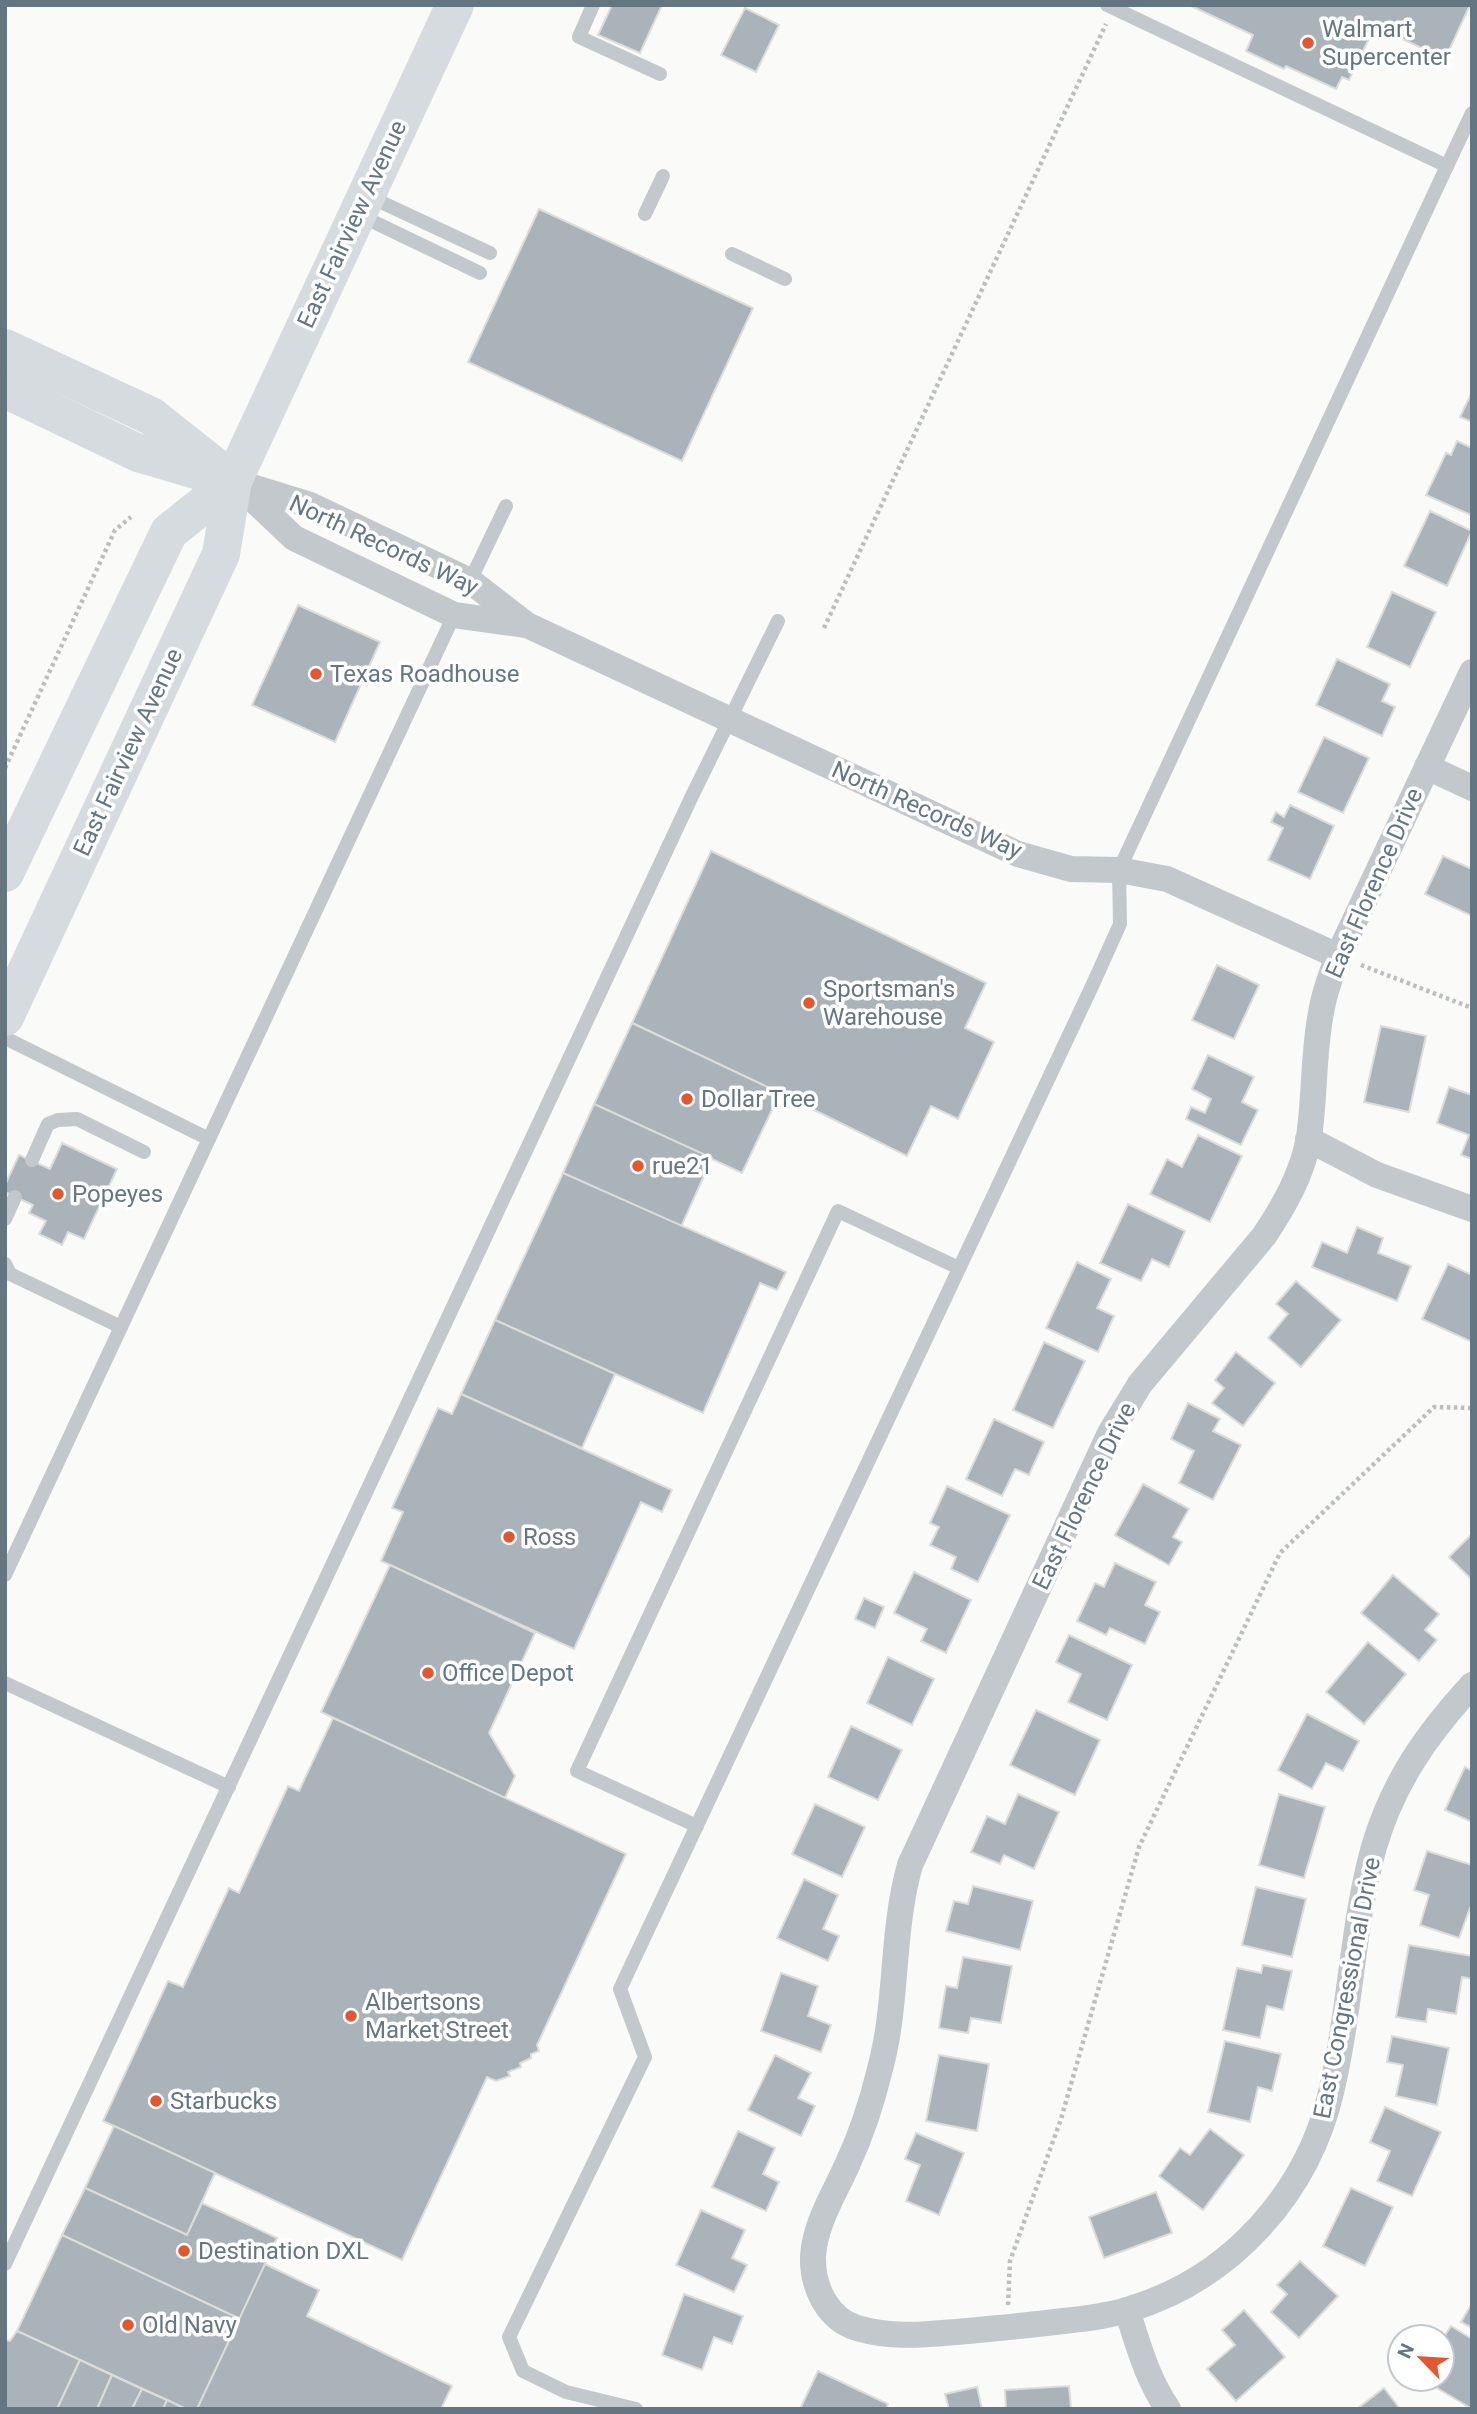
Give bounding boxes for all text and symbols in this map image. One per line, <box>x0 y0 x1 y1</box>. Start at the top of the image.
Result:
place label: Walmart Supercenter <box>1322 15 1451 71</box>
marker: Walmart Supercenter <box>1300 35 1316 51</box>
street label: East Fairview Avenue <box>292 116 412 332</box>
street label: North Records Way <box>285 489 484 601</box>
street label: East Fairview Avenue <box>68 644 188 860</box>
place label: Texas Roadhouse <box>330 660 520 688</box>
marker: Texas Roadhouse <box>308 666 324 682</box>
street label: North Records Way <box>828 755 1027 865</box>
street label: East Florence Drive <box>1320 784 1428 982</box>
place label: Sportsman's Warehouse <box>823 975 955 1031</box>
marker: Sportsman's Warehouse <box>801 995 817 1011</box>
place label: Dollar Tree <box>701 1085 816 1113</box>
marker: Dollar Tree <box>679 1091 695 1107</box>
place label: rue21 <box>652 1152 713 1180</box>
marker: rue21 <box>630 1158 646 1174</box>
place label: Popeyes <box>72 1180 163 1208</box>
marker: Popeyes <box>50 1186 66 1202</box>
street label: East Florence Drive <box>1027 1398 1141 1594</box>
place label: Ross <box>523 1523 576 1551</box>
marker: Ross <box>501 1529 517 1545</box>
place label: Office Depot <box>442 1659 574 1687</box>
marker: Office Depot <box>420 1665 436 1681</box>
street label: East Congressional Drive <box>1308 1855 1386 2121</box>
place label: Albertsons Market Street <box>365 1988 509 2044</box>
marker: Albertsons Market Street <box>343 2008 359 2024</box>
place label: Starbucks <box>170 2087 277 2115</box>
marker: Starbucks <box>148 2093 164 2109</box>
place label: Destination DXL <box>198 2237 369 2265</box>
marker: Destination DXL <box>176 2243 192 2259</box>
place label: Old Navy <box>142 2311 237 2339</box>
marker: Old Navy <box>120 2317 136 2333</box>
north arrow <box>1386 2323 1456 2393</box>
text: N <box>1393 2340 1419 2362</box>

